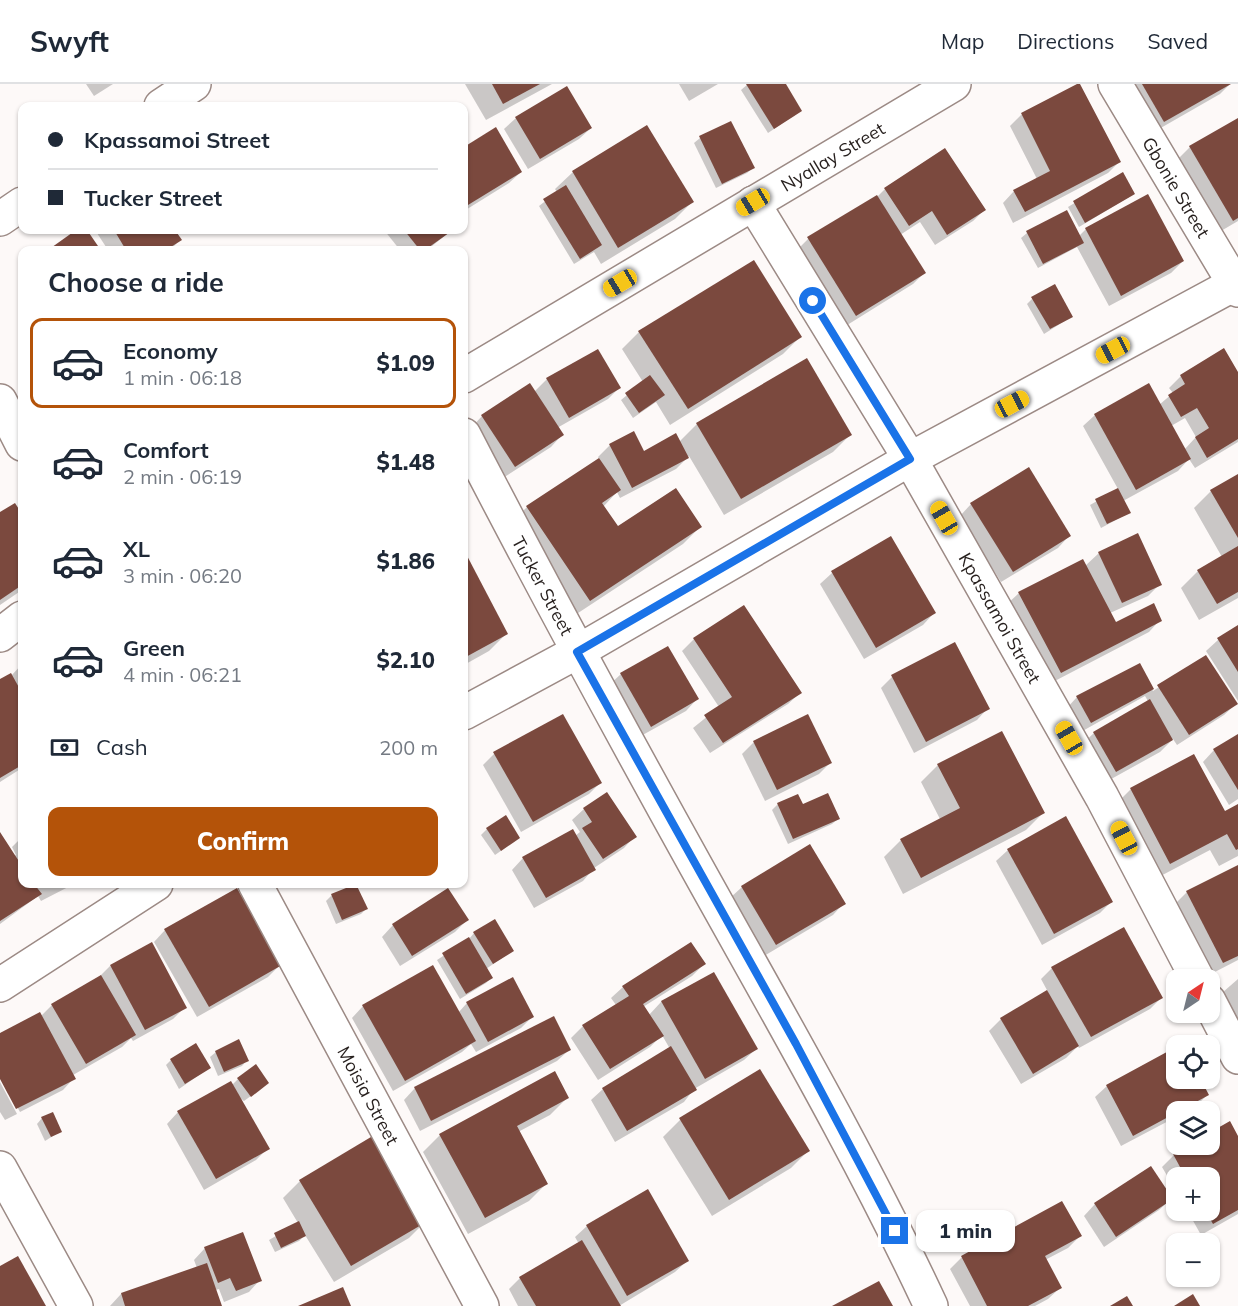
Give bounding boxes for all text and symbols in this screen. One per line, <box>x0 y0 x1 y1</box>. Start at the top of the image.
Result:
text: Swyft <box>30 24 109 59</box>
text: Map <box>941 28 984 54</box>
text: Directions <box>1017 28 1114 54</box>
text: Saved <box>1147 28 1208 54</box>
street label: Nyallay Street <box>776 117 889 196</box>
text: Kpassamoi Street <box>84 126 269 154</box>
street label: Gbonie Street <box>1138 132 1215 242</box>
text: Tucker Street <box>84 184 222 212</box>
car <box>733 185 773 219</box>
text: Choose a ride <box>48 265 224 299</box>
car <box>600 266 640 300</box>
route start <box>799 287 826 314</box>
car <box>1093 334 1133 366</box>
icon: car <box>51 336 105 390</box>
text: Economy <box>123 337 218 365</box>
text: $1.09 <box>376 349 435 377</box>
text: 1 min · 06:18 <box>123 365 242 390</box>
car <box>992 388 1032 420</box>
icon: car <box>51 435 105 489</box>
text: Comfort <box>123 436 209 464</box>
text: $1.48 <box>376 448 435 476</box>
text: 2 min · 06:19 <box>123 464 242 489</box>
car <box>927 498 961 538</box>
street label: Tucker Street <box>507 532 579 639</box>
icon: car <box>51 534 105 588</box>
text: XL <box>123 535 150 563</box>
text: $1.86 <box>376 547 435 575</box>
street label: Kpassamoi Street <box>954 548 1046 687</box>
text: 3 min · 06:20 <box>123 563 242 588</box>
icon: car <box>51 633 105 687</box>
text: Green <box>123 634 185 662</box>
text: $2.10 <box>376 646 435 674</box>
text: 4 min · 06:21 <box>123 662 242 687</box>
car <box>1052 718 1086 758</box>
icon: cash <box>48 731 81 764</box>
text: Cash <box>96 733 148 761</box>
text: 200 m <box>379 735 438 760</box>
button: Confirm <box>48 807 438 876</box>
car <box>1108 818 1140 858</box>
north arrow <box>1166 969 1220 1023</box>
map controls <box>1166 969 1220 1287</box>
button: locate <box>1166 1035 1220 1089</box>
street label: Moisia Street <box>333 1042 405 1149</box>
button: layers <box>1166 1101 1220 1155</box>
button: + <box>1166 1167 1220 1221</box>
callout: 1 min <box>916 1210 1015 1252</box>
route end <box>881 1217 908 1244</box>
text: 1 min <box>939 1218 992 1243</box>
button: − <box>1166 1233 1220 1287</box>

